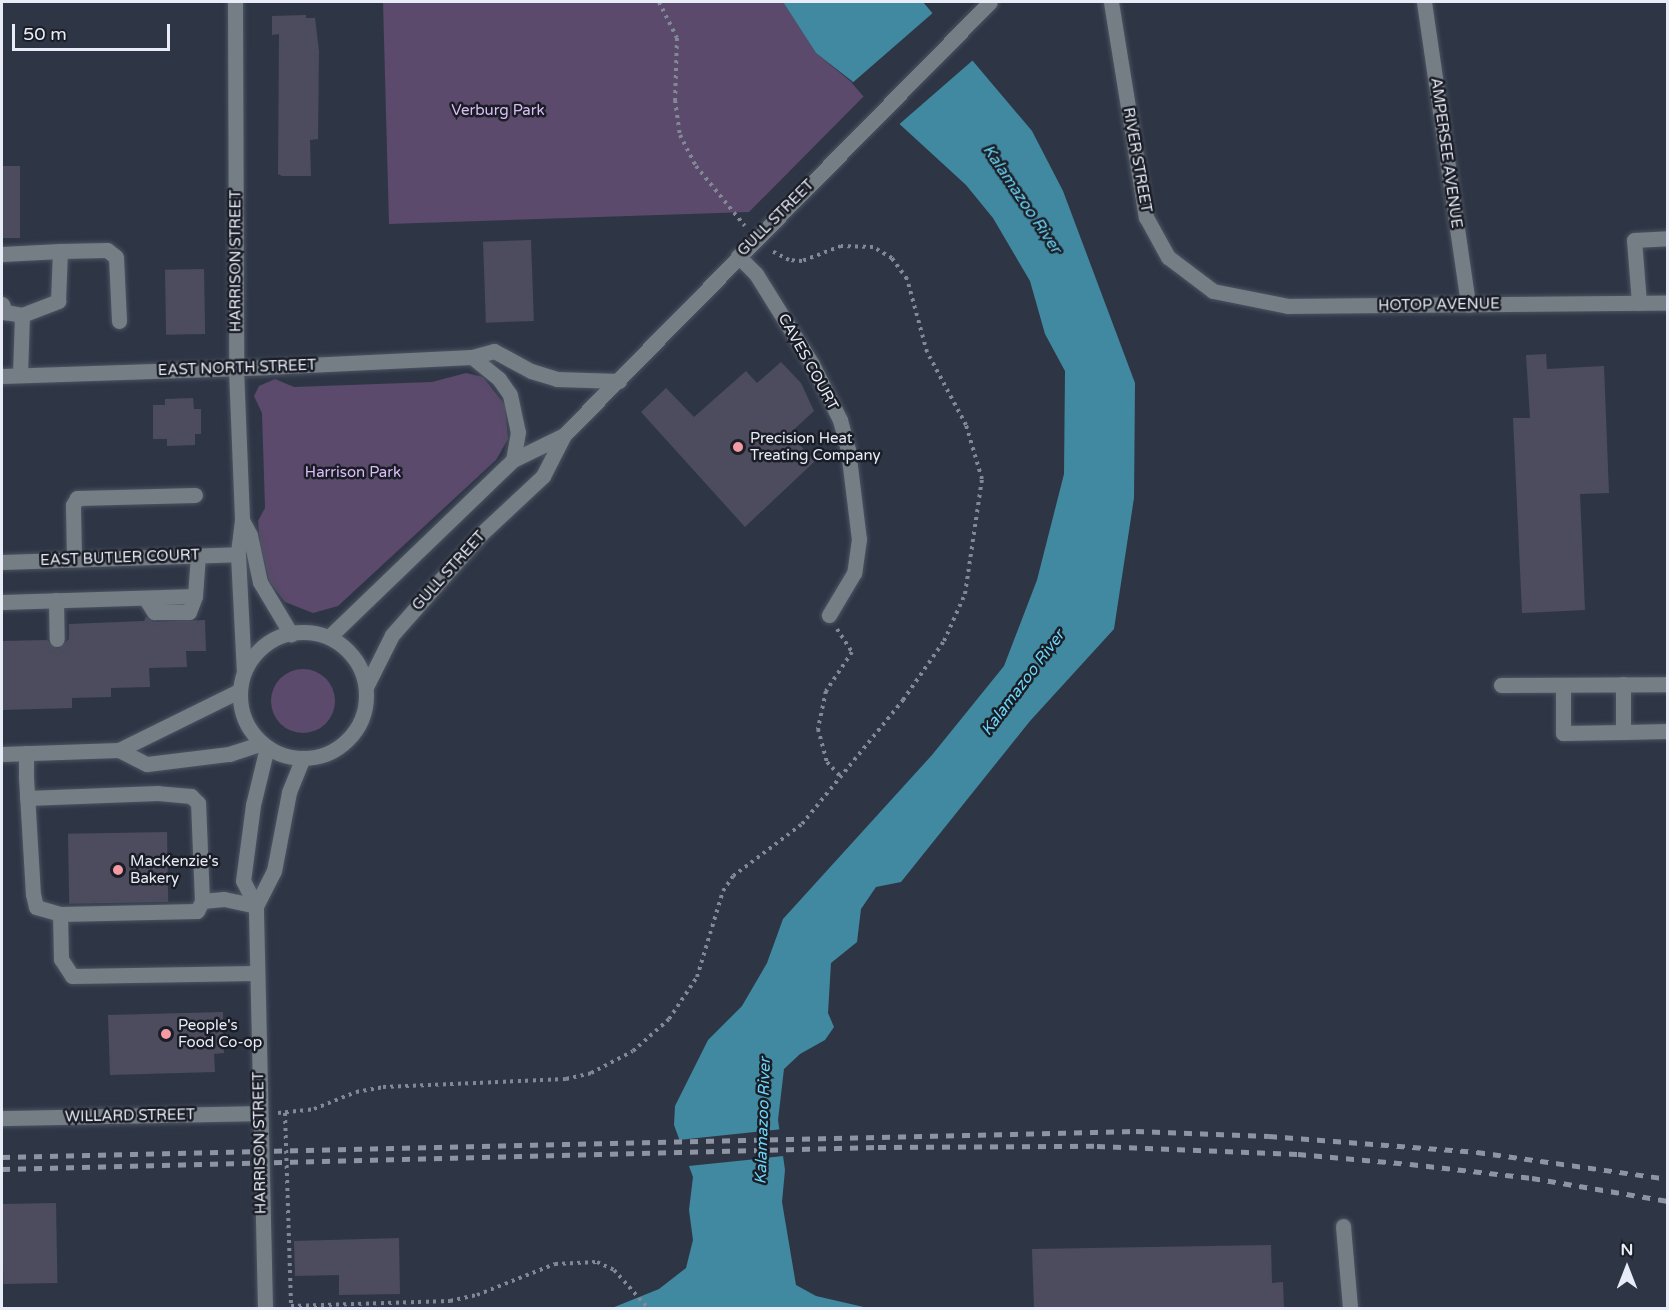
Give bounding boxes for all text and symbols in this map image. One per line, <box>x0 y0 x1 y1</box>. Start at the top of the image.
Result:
scale bar <box>15 12 172 50</box>
text: 50 m <box>23 23 67 45</box>
street label: AMPERSEE AVENUE <box>1427 77 1465 229</box>
park label: Verburg Park <box>451 102 545 120</box>
street label: RIVER STREET <box>1119 106 1155 214</box>
water label: Kalamazoo River <box>979 141 1065 257</box>
street label: GULL STREET <box>734 176 818 260</box>
street label: HARRISON STREET <box>227 190 245 332</box>
street label: HOTOP AVENUE <box>1378 295 1500 315</box>
street label: CAVES COURT <box>774 311 842 413</box>
street label: EAST NORTH STREET <box>157 356 317 380</box>
place label: Precision Heat Treating Company <box>750 429 880 464</box>
marker: Precision Heat Treating Company <box>731 440 745 454</box>
park label: Harrison Park <box>305 464 401 482</box>
street label: GULL STREET <box>409 528 489 614</box>
street label: EAST BUTLER COURT <box>40 546 200 570</box>
water label: Kalamazoo River <box>977 627 1069 739</box>
place label: MacKenzie's Bakery <box>130 852 219 887</box>
marker: MacKenzie's Bakery <box>111 863 125 877</box>
place label: People's Food Co-op <box>178 1016 262 1051</box>
marker: People's Food Co-op <box>159 1027 173 1041</box>
water label: Kalamazoo River <box>751 1057 775 1185</box>
street label: HARRISON STREET <box>250 1072 270 1214</box>
street label: WILLARD STREET <box>65 1106 195 1126</box>
north arrow <box>1597 1238 1657 1298</box>
text: N <box>1621 1240 1633 1260</box>

